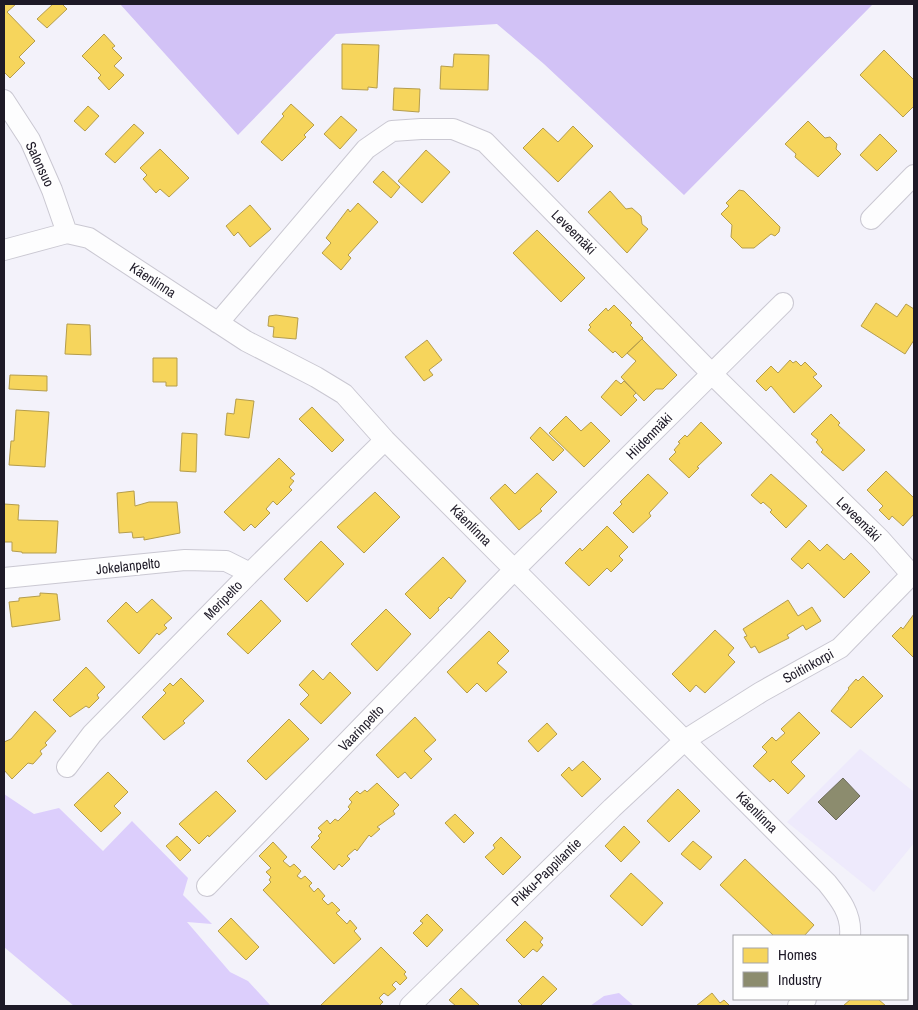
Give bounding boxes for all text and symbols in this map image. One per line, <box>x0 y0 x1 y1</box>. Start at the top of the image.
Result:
street label: Salonsuo <box>22 139 58 189</box>
street label: Leveemäki <box>548 206 600 258</box>
street label: Käenlinna <box>126 258 180 302</box>
street label: Hiidenmäki <box>622 409 676 463</box>
street label: Leveemäki <box>833 493 885 545</box>
street label: Käenlinna <box>446 500 496 550</box>
street label: Jokelanpelto <box>95 554 161 578</box>
street label: Meripelto <box>200 577 246 623</box>
street label: Soitinkorpi <box>779 645 837 687</box>
street label: Vaarinpelto <box>334 701 388 755</box>
street label: Käenlinna <box>732 787 782 837</box>
street label: Pikku-Pappilantie <box>507 834 585 910</box>
legend <box>733 935 908 1000</box>
text: Homes <box>778 944 817 965</box>
text: Industry <box>778 969 823 990</box>

